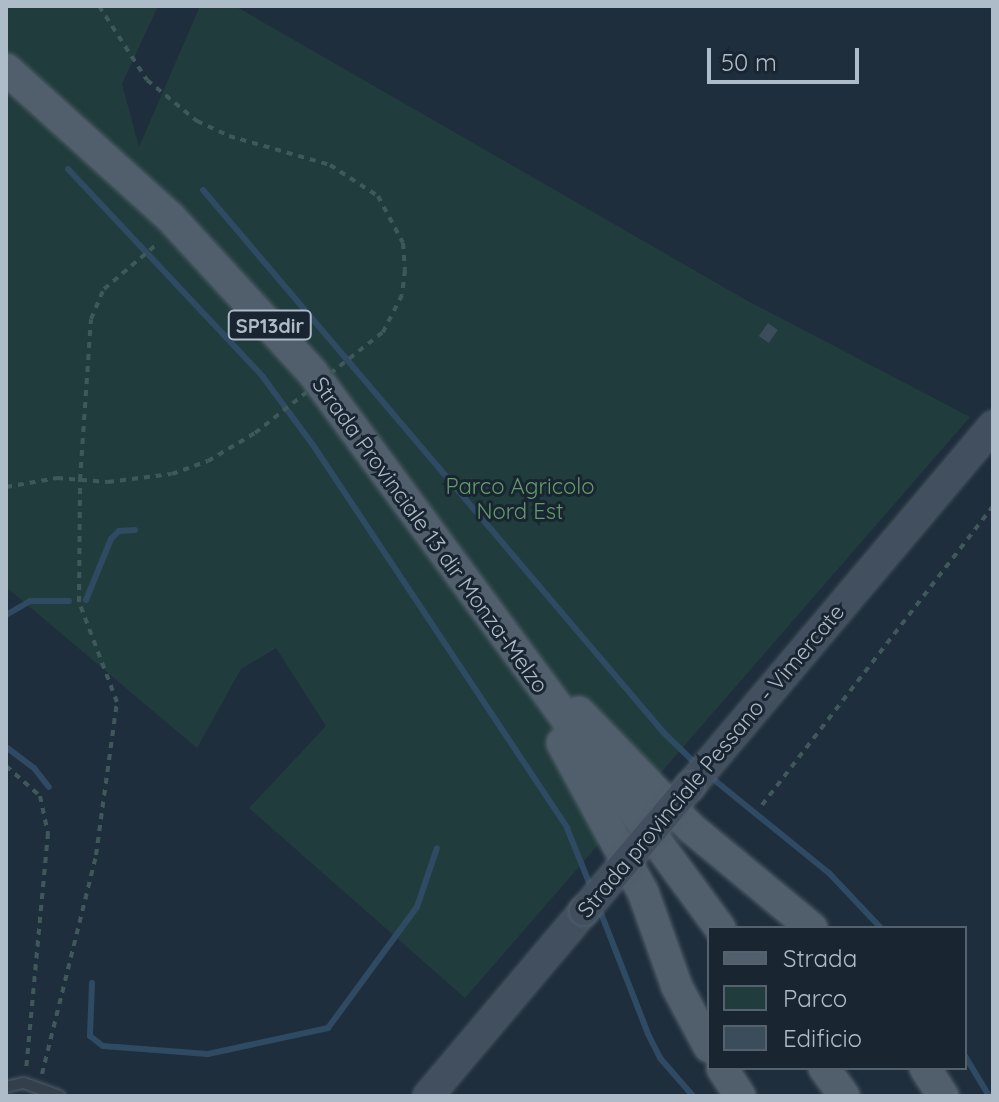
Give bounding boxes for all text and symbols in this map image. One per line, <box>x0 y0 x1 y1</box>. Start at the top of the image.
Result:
scale bar <box>711 32 863 82</box>
text: 50 m <box>721 47 777 77</box>
road number: SP13dir <box>226 309 314 341</box>
street label: Strada Provinciale 13 dir Monza-Melzo <box>306 372 554 698</box>
park label: Parco Agricolo Nord Est <box>446 473 594 524</box>
street label: Strada provinciale Pessano - Vimercate <box>572 599 850 923</box>
legend <box>707 926 967 1070</box>
text: Strada <box>783 943 857 973</box>
text: Parco <box>783 983 847 1013</box>
text: Edificio <box>783 1023 862 1053</box>

